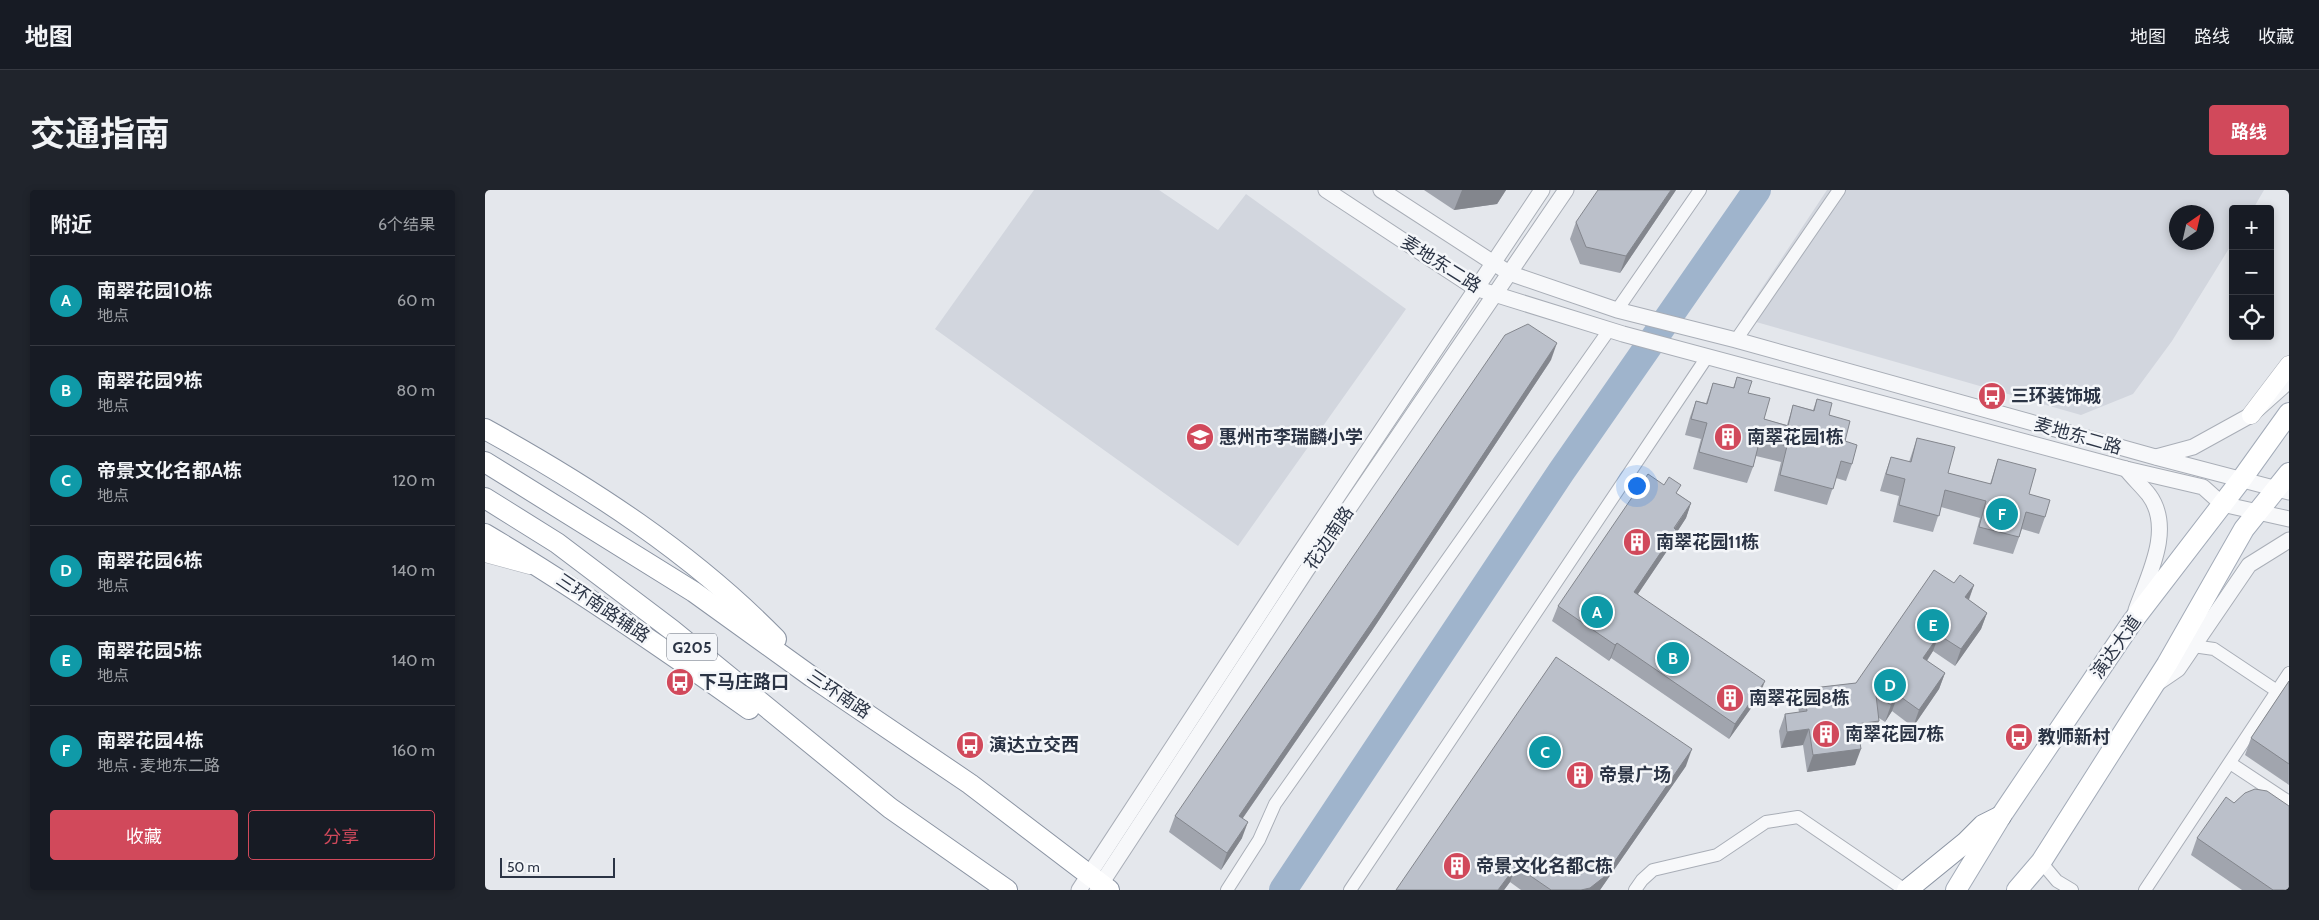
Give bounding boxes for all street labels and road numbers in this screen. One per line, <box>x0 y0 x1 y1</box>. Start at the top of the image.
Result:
street label: 麦地东二路 <box>1397 231 1485 297</box>
street label: 麦地东二路 <box>2032 413 2124 459</box>
street label: 花边南路 <box>1300 502 1358 574</box>
street label: 三环南路辅路 <box>552 569 654 647</box>
street label: 演达大道 <box>2086 611 2146 683</box>
road number: G205 <box>667 634 717 661</box>
street label: 三环南路 <box>803 665 875 723</box>

